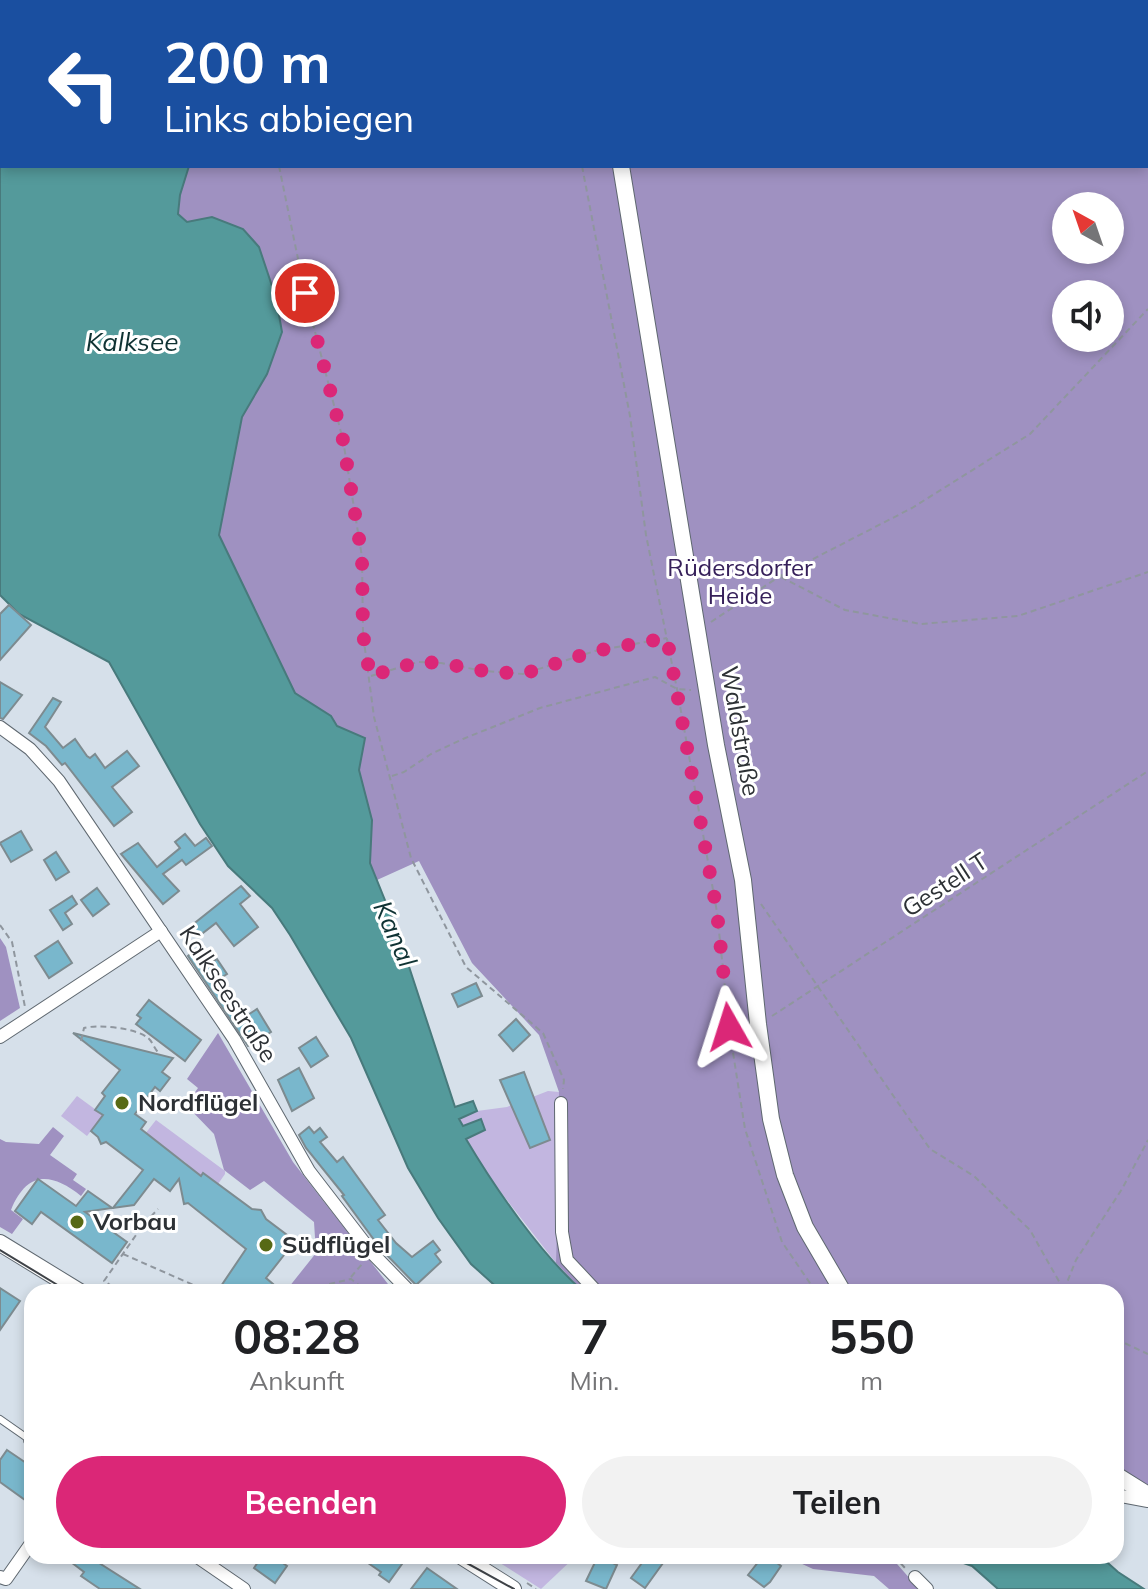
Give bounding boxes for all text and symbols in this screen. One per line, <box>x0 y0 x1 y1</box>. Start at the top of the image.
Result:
text: 200 m <box>164 27 331 97</box>
icon: left <box>32 32 136 136</box>
text: Links abbiegen <box>164 96 414 141</box>
north arrow <box>1052 192 1124 264</box>
map controls <box>1052 192 1124 352</box>
pin <box>271 259 339 327</box>
icon: arrive <box>283 271 327 315</box>
button: sound <box>1052 280 1124 352</box>
water label: Kalksee <box>86 325 178 358</box>
park label: Rüdersdorfer Heide <box>667 552 813 610</box>
street label: Waldstraße <box>715 664 767 798</box>
street label: Gestell T <box>896 845 993 923</box>
water label: Kanal <box>366 896 425 973</box>
street label: Kalkseestraße <box>174 919 284 1067</box>
position arrow <box>687 985 771 1069</box>
place label: Nordflügel <box>138 1087 258 1117</box>
marker: Nordflügel <box>113 1094 131 1112</box>
place label: Vorbau <box>92 1206 177 1236</box>
marker: Vorbau <box>68 1213 86 1231</box>
place label: Südflügel <box>282 1229 390 1259</box>
marker: Südflügel <box>257 1236 275 1254</box>
text: 08:28 <box>233 1306 360 1366</box>
text: 7 <box>580 1306 609 1366</box>
text: 550 <box>828 1306 915 1366</box>
text: Ankunft <box>249 1364 344 1397</box>
text: Min. <box>570 1364 619 1397</box>
text: m <box>860 1364 883 1397</box>
button: Beenden <box>56 1456 566 1548</box>
button: Teilen <box>582 1456 1092 1548</box>

